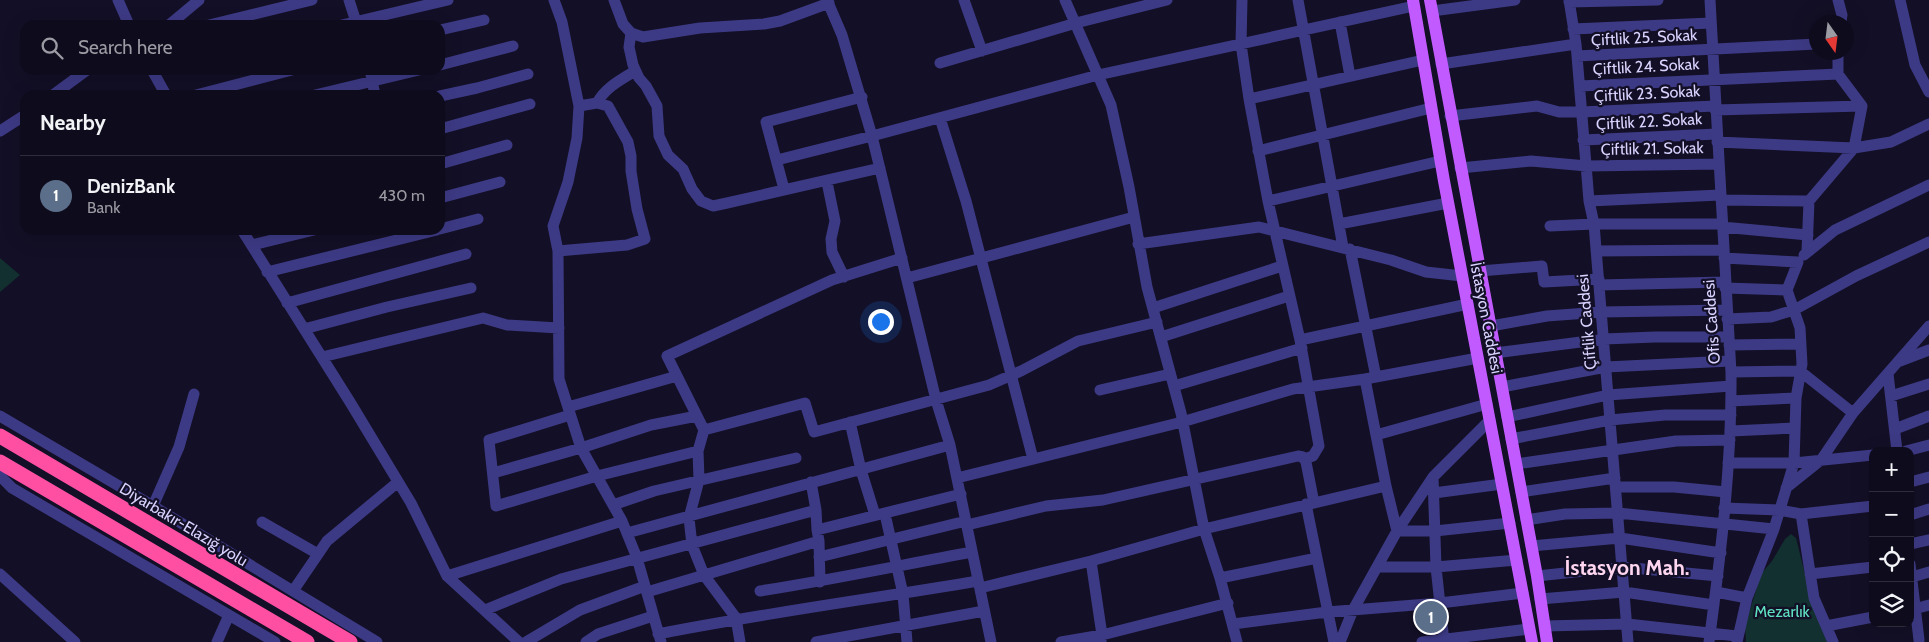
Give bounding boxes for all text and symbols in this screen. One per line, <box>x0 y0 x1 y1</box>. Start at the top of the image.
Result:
north arrow <box>1809 15 1854 60</box>
search box <box>20 20 445 75</box>
street label: Çiftlik 25. Sokak <box>1590 25 1698 50</box>
icon: search <box>38 34 66 62</box>
text: Search here <box>78 36 172 59</box>
street label: Çiftlik 24. Sokak <box>1592 54 1701 79</box>
street label: Çiftlik 23. Sokak <box>1593 81 1701 106</box>
street label: Çiftlik 22. Sokak <box>1596 109 1703 134</box>
text: Nearby <box>40 110 106 135</box>
street label: Çiftlik 21. Sokak <box>1600 138 1704 159</box>
text: DenizBank <box>87 175 175 198</box>
text: 1 <box>53 186 59 205</box>
text: 430 m <box>378 186 425 205</box>
text: Bank <box>87 198 120 217</box>
street label: İstasyon Caddesi <box>1466 261 1507 375</box>
street label: Çiftlik Caddesi <box>1573 273 1600 371</box>
street label: Ofis Caddesi <box>1699 279 1724 365</box>
your location <box>868 309 894 335</box>
map controls <box>1869 447 1914 627</box>
button: + <box>1869 447 1914 492</box>
street label: Diyarbakır-Elazığ yolu <box>116 479 251 570</box>
button: − <box>1869 492 1914 537</box>
button: locate <box>1869 537 1914 582</box>
district label: İstasyon Mah. <box>1565 555 1689 580</box>
button: layers <box>1869 582 1914 627</box>
pin: 1 <box>1415 598 1447 636</box>
park label: Mezarlık <box>1754 602 1811 621</box>

